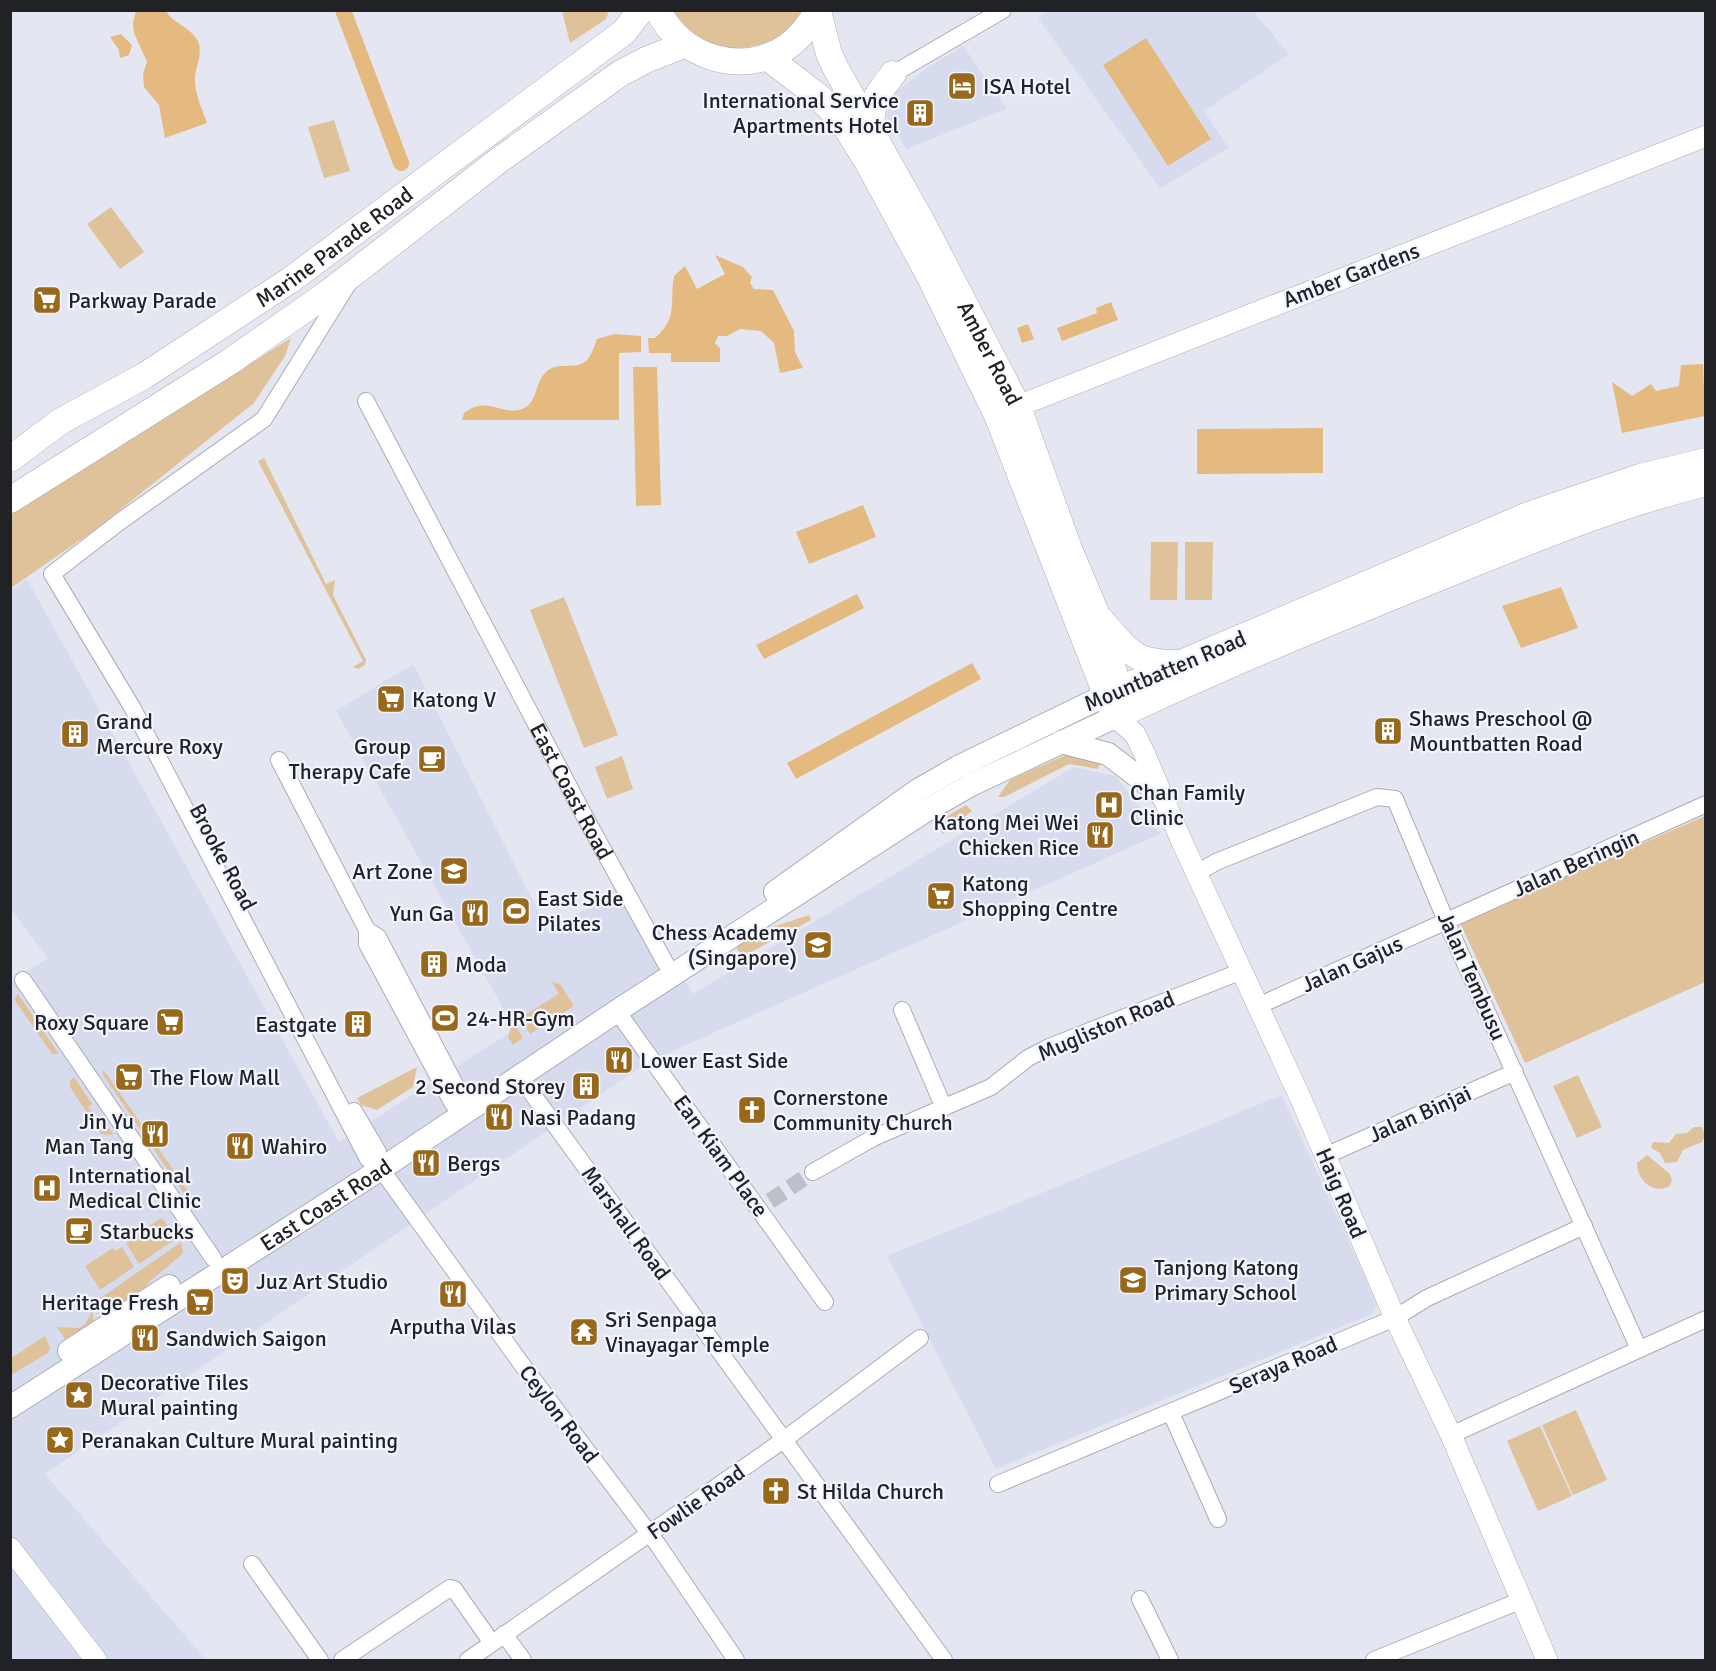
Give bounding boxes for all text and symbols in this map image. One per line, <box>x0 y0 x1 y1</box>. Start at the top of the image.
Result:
hotel icon: ISA Hotel <box>946 70 978 102</box>
place label: ISA Hotel <box>983 73 1071 100</box>
place label: International Service Apartments Hotel <box>702 87 899 139</box>
building icon: International Service Apartments Hotel <box>904 97 936 129</box>
street label: Marine Parade Road <box>250 180 418 313</box>
street label: Amber Gardens <box>1279 237 1423 313</box>
supermarket icon: Parkway Parade <box>31 284 63 316</box>
place label: Parkway Parade <box>68 287 217 314</box>
street label: Amber Road <box>952 296 1028 410</box>
street label: Mountbatten Road <box>1080 625 1250 717</box>
supermarket icon: Katong V <box>375 683 407 715</box>
place label: Katong V <box>412 686 496 713</box>
place label: Shaws Preschool @ Mountbatten Road <box>1409 705 1592 757</box>
place label: Grand Mercure Roxy <box>96 708 223 760</box>
building icon: Shaws Preschool @ Mountbatten Road <box>1372 715 1404 747</box>
building icon: Grand Mercure Roxy <box>59 718 91 750</box>
street label: East Coast Road <box>524 718 619 864</box>
place label: Group Therapy Cafe <box>289 733 411 785</box>
cafe icon: Group Therapy Cafe <box>416 743 448 775</box>
place label: Chan Family Clinic <box>1130 779 1246 831</box>
hospital icon: Chan Family Clinic <box>1093 789 1125 821</box>
street label: Brooke Road <box>184 799 262 915</box>
place label: Katong Mei Wei Chicken Rice <box>933 809 1079 861</box>
restaurant icon: Katong Mei Wei Chicken Rice <box>1084 819 1116 851</box>
street label: Jalan Beringin <box>1509 823 1643 903</box>
school or university icon: Art Zone <box>438 855 470 887</box>
place label: Art Zone <box>352 858 433 885</box>
place label: Katong Shopping Centre <box>962 870 1118 922</box>
supermarket icon: Katong Shopping Centre <box>925 880 957 912</box>
place label: East Side Pilates <box>537 885 623 937</box>
sports icon: East Side Pilates <box>500 895 532 927</box>
restaurant icon: Yun Ga <box>459 897 491 929</box>
place label: Yun Ga <box>390 900 454 927</box>
street label: Jalan Tembusu <box>1432 908 1512 1044</box>
place label: Chess Academy (Singapore) <box>652 919 798 971</box>
school or university icon: Chess Academy (Singapore) <box>802 929 834 961</box>
street label: Jalan Gajus <box>1297 930 1407 998</box>
building icon: Moda <box>418 948 450 980</box>
place label: Moda <box>455 951 507 978</box>
street label: Mugliston Road <box>1033 985 1179 1067</box>
sports icon: 24-HR-Gym <box>429 1002 461 1034</box>
place label: 24-HR-Gym <box>466 1005 575 1032</box>
supermarket icon: Roxy Square <box>154 1006 186 1038</box>
building icon: Eastgate <box>342 1008 374 1040</box>
place label: Roxy Square <box>34 1009 149 1036</box>
place label: Eastgate <box>255 1011 337 1038</box>
restaurant icon: Lower East Side <box>603 1044 635 1076</box>
place label: Lower East Side <box>640 1047 788 1074</box>
supermarket icon: The Flow Mall <box>113 1061 145 1093</box>
place label: The Flow Mall <box>150 1064 280 1091</box>
building icon: 2 Second Storey <box>570 1070 602 1102</box>
place label: 2 Second Storey <box>415 1073 566 1100</box>
street label: Jalan Binjai <box>1364 1079 1476 1149</box>
place label: Cornerstone Community Church <box>773 1084 953 1136</box>
street label: Ean Kiam Place <box>668 1090 774 1222</box>
church icon: Cornerstone Community Church <box>736 1094 768 1126</box>
restaurant icon: Nasi Padang <box>483 1101 515 1133</box>
place label: Nasi Padang <box>520 1104 636 1131</box>
place label: Jin Yu Man Tang <box>44 1108 134 1160</box>
restaurant icon: Jin Yu Man Tang <box>139 1118 171 1150</box>
restaurant icon: Wahiro <box>224 1130 256 1162</box>
place label: Wahiro <box>261 1133 327 1160</box>
street label: Haig Road <box>1310 1144 1372 1242</box>
restaurant icon: Bergs <box>410 1147 442 1179</box>
place label: Bergs <box>447 1150 500 1177</box>
street label: East Coast Road <box>255 1152 396 1257</box>
street label: Marshall Road <box>576 1161 676 1285</box>
place label: International Medical Clinic <box>68 1162 201 1214</box>
hospital icon: International Medical Clinic <box>31 1172 63 1204</box>
cafe icon: Starbucks <box>63 1215 95 1247</box>
place label: Starbucks <box>100 1218 194 1245</box>
place label: Tanjong Katong Primary School <box>1154 1254 1299 1306</box>
school or university icon: Tanjong Katong Primary School <box>1117 1264 1149 1296</box>
theatre icon: Juz Art Studio <box>219 1265 251 1297</box>
place label: Juz Art Studio <box>256 1268 388 1295</box>
restaurant icon: Arputha Vilas <box>437 1278 469 1310</box>
supermarket icon: Heritage Fresh <box>184 1286 216 1318</box>
place label: Heritage Fresh <box>41 1289 179 1316</box>
place label: Sri Senpaga Vinayagar Temple <box>605 1306 770 1358</box>
place label: Arputha Vilas <box>390 1313 516 1340</box>
temple icon: Sri Senpaga Vinayagar Temple <box>568 1316 600 1348</box>
restaurant icon: Sandwich Saigon <box>129 1322 161 1354</box>
place label: Sandwich Saigon <box>166 1325 327 1352</box>
street label: Seraya Road <box>1225 1330 1341 1400</box>
street label: Ceylon Road <box>513 1360 605 1468</box>
place label: Decorative Tiles Mural painting <box>100 1369 249 1421</box>
place icon: Decorative Tiles Mural painting <box>63 1379 95 1411</box>
place icon: Peranakan Culture Mural painting <box>44 1424 76 1456</box>
place label: Peranakan Culture Mural painting <box>81 1427 398 1454</box>
street label: Fowlie Road <box>642 1458 750 1546</box>
church icon: St Hilda Church <box>760 1475 792 1507</box>
place label: St Hilda Church <box>797 1478 944 1505</box>

